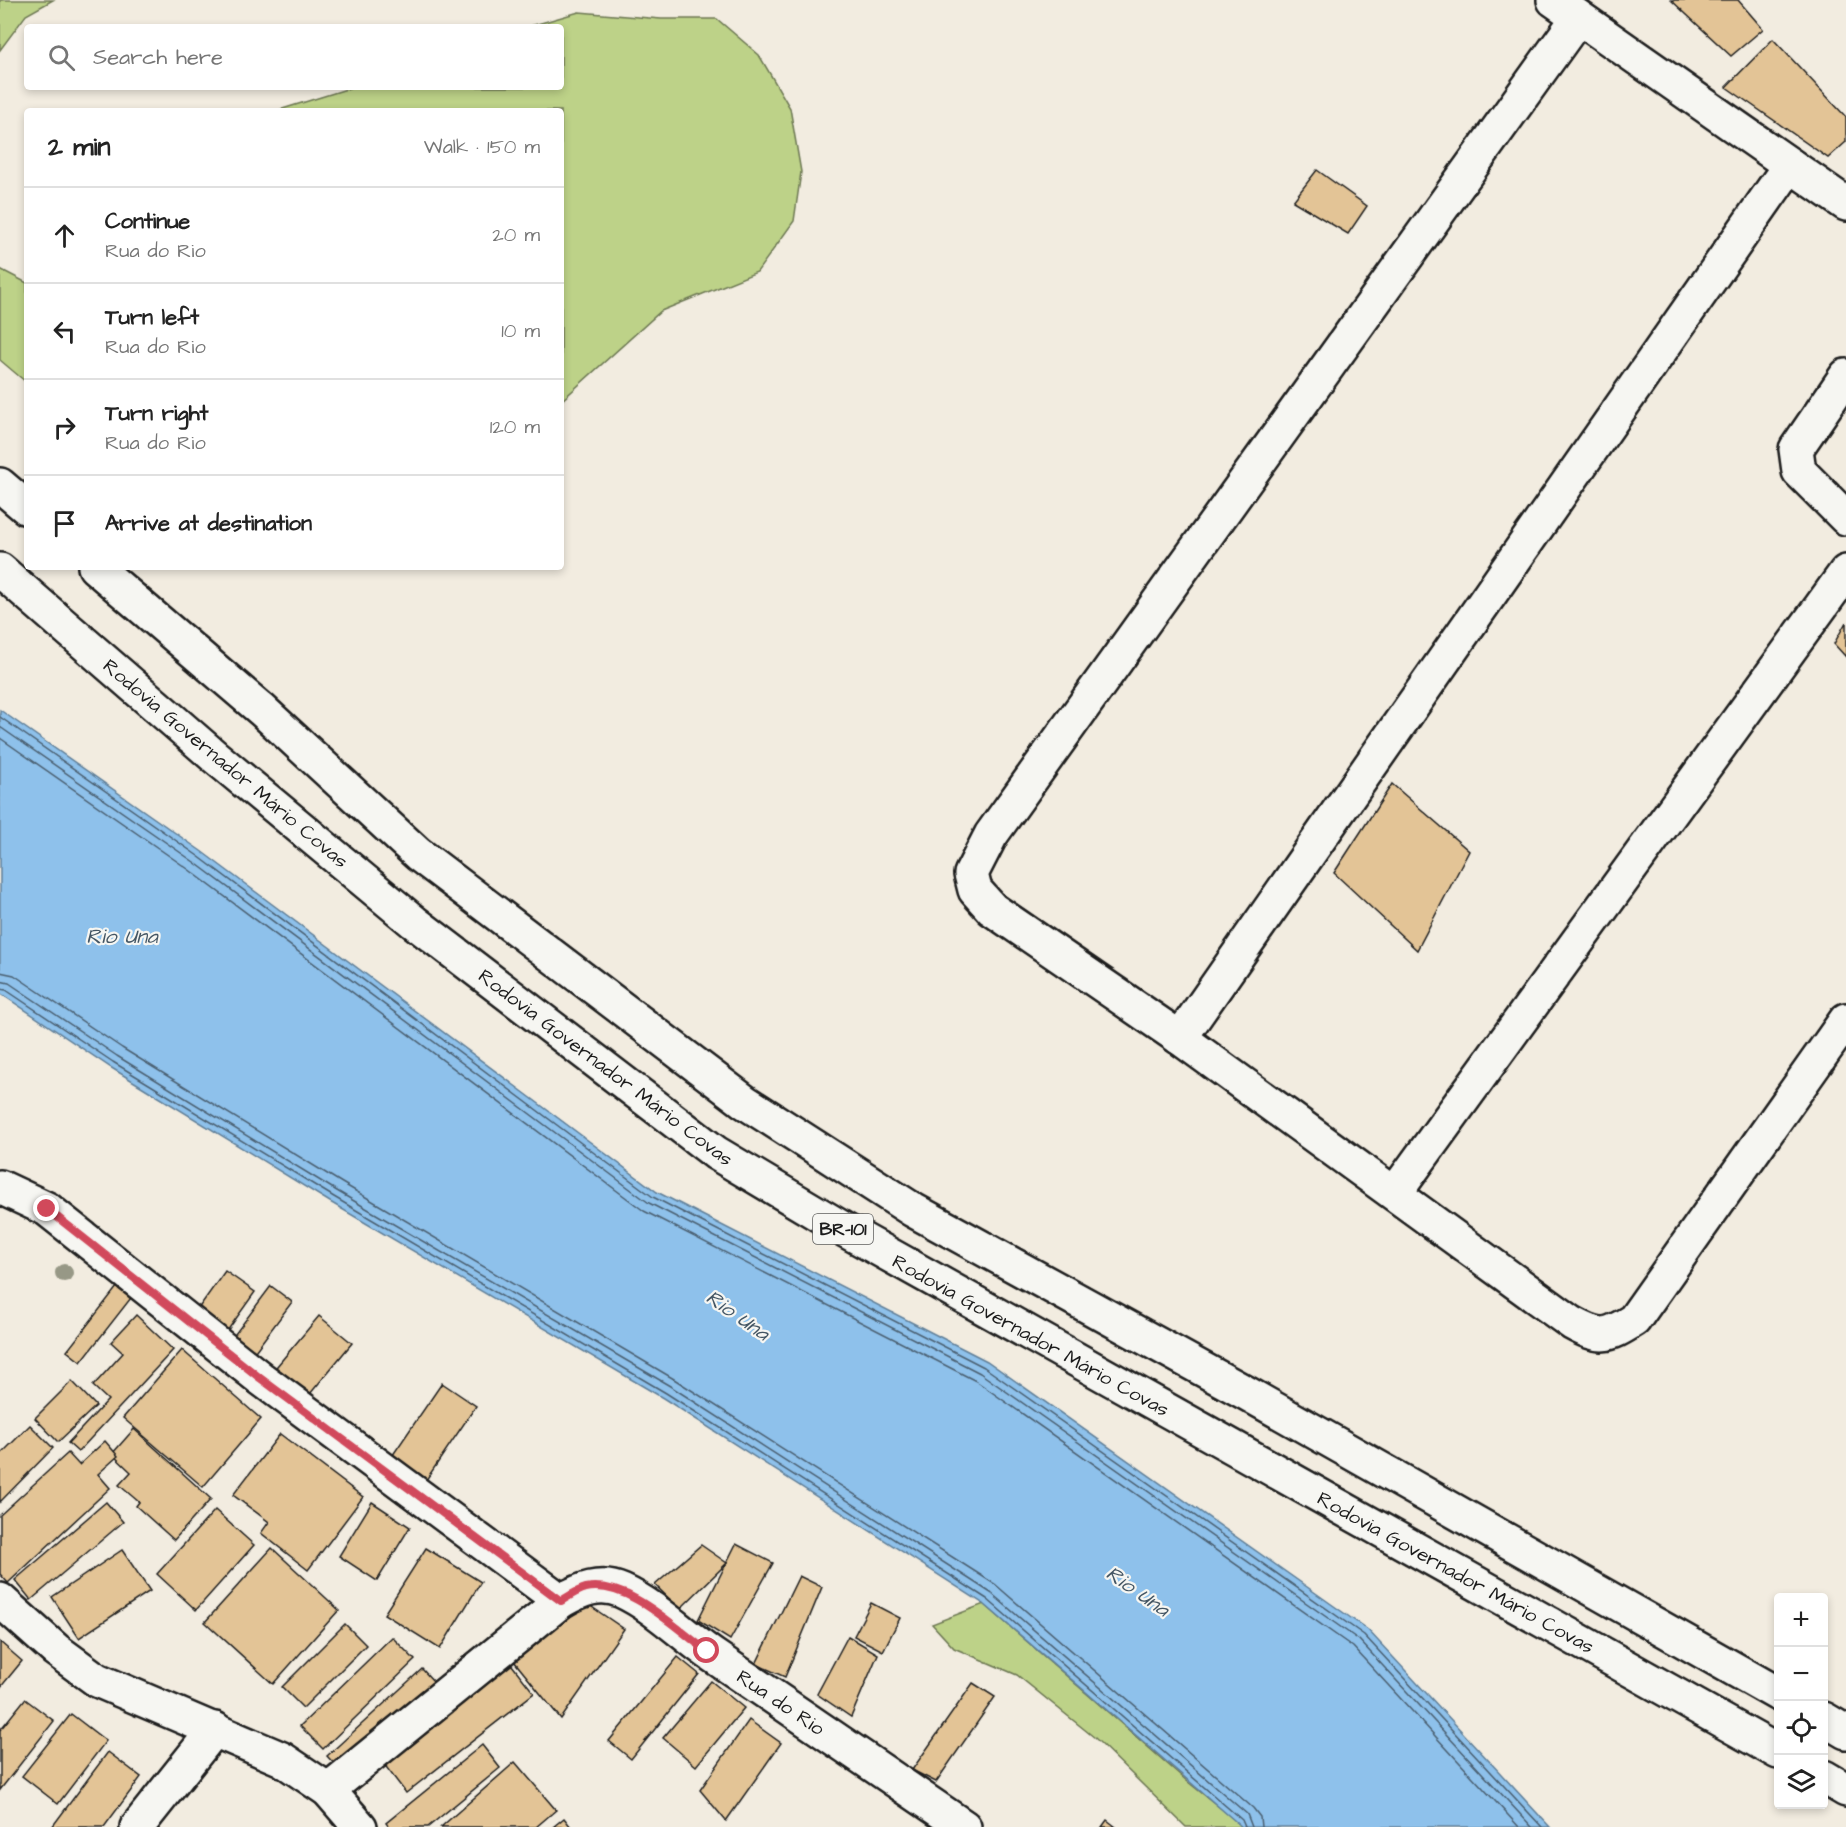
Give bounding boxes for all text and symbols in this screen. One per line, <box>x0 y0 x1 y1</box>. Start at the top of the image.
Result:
search box <box>24 24 564 90</box>
icon: search <box>45 41 78 74</box>
text: Search here <box>93 42 223 73</box>
text: 2 min <box>48 129 110 165</box>
text: Walk · 150 m <box>424 133 540 161</box>
text: Continue <box>105 206 190 237</box>
icon: ahead <box>48 219 81 252</box>
text: 20 m <box>492 221 540 249</box>
text: Rua do Rio <box>105 237 206 265</box>
text: Turn left <box>105 302 199 333</box>
icon: left <box>48 315 81 348</box>
text: 10 m <box>501 317 540 345</box>
text: Rua do Rio <box>105 333 206 361</box>
text: Turn right <box>105 398 208 429</box>
icon: right <box>48 411 81 444</box>
text: 120 m <box>490 413 540 441</box>
text: Rua do Rio <box>105 429 206 457</box>
icon: arrive <box>48 507 81 540</box>
text: Arrive at destination <box>105 508 312 539</box>
street label: Rodovia Governador Mário Covas <box>97 653 354 875</box>
water label: Rio Una <box>86 922 159 951</box>
street label: Rodovia Governador Mário Covas <box>472 963 739 1173</box>
route end <box>33 1195 59 1221</box>
road number: BR-101 <box>813 1214 873 1244</box>
street label: Rodovia Governador Mário Covas <box>887 1248 1174 1424</box>
water label: Rio Una <box>700 1283 776 1348</box>
street label: Rodovia Governador Mário Covas <box>1312 1485 1599 1661</box>
water label: Rio Una <box>1100 1559 1176 1624</box>
map controls <box>1774 1593 1828 1809</box>
button: + <box>1774 1593 1828 1647</box>
route start <box>693 1637 719 1663</box>
button: − <box>1774 1647 1828 1701</box>
street label: Rua do Rio <box>731 1663 830 1743</box>
button: locate <box>1774 1701 1828 1755</box>
button: layers <box>1774 1755 1828 1809</box>

